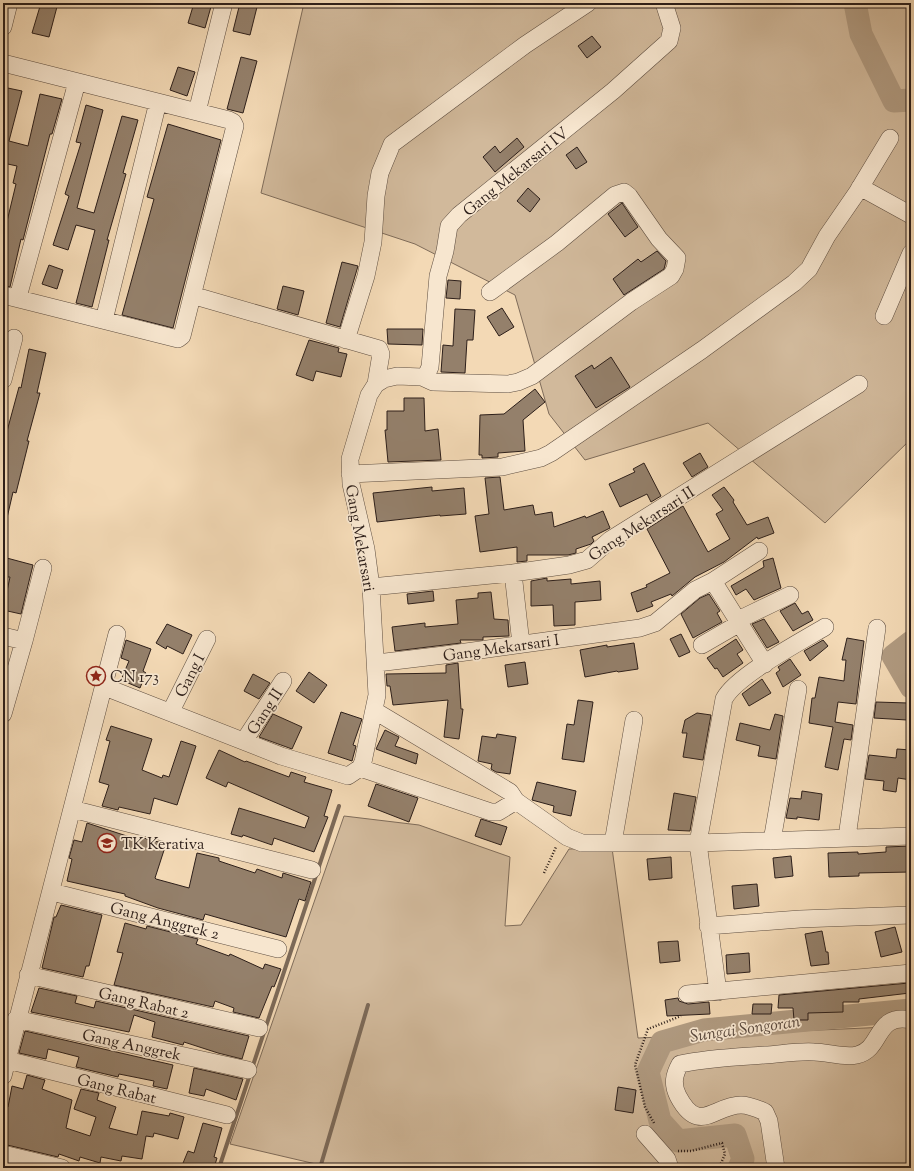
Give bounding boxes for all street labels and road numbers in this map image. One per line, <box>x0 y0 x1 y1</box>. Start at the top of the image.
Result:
street label: Gang Mekarsari IV <box>459 123 574 223</box>
street label: Gang Mekarsari II <box>585 482 700 568</box>
street label: Gang Mekarsari <box>338 483 379 594</box>
street label: Gang Mekarsari I <box>442 630 561 669</box>
street label: Gang I <box>170 650 212 702</box>
street label: Gang II <box>242 685 290 740</box>
street label: Gang Anggrek 2 <box>107 898 222 947</box>
street label: Gang Rabat 2 <box>96 983 191 1026</box>
street label: Gang Anggrek <box>80 1025 183 1068</box>
street label: Gang Rabat <box>74 1069 159 1112</box>

